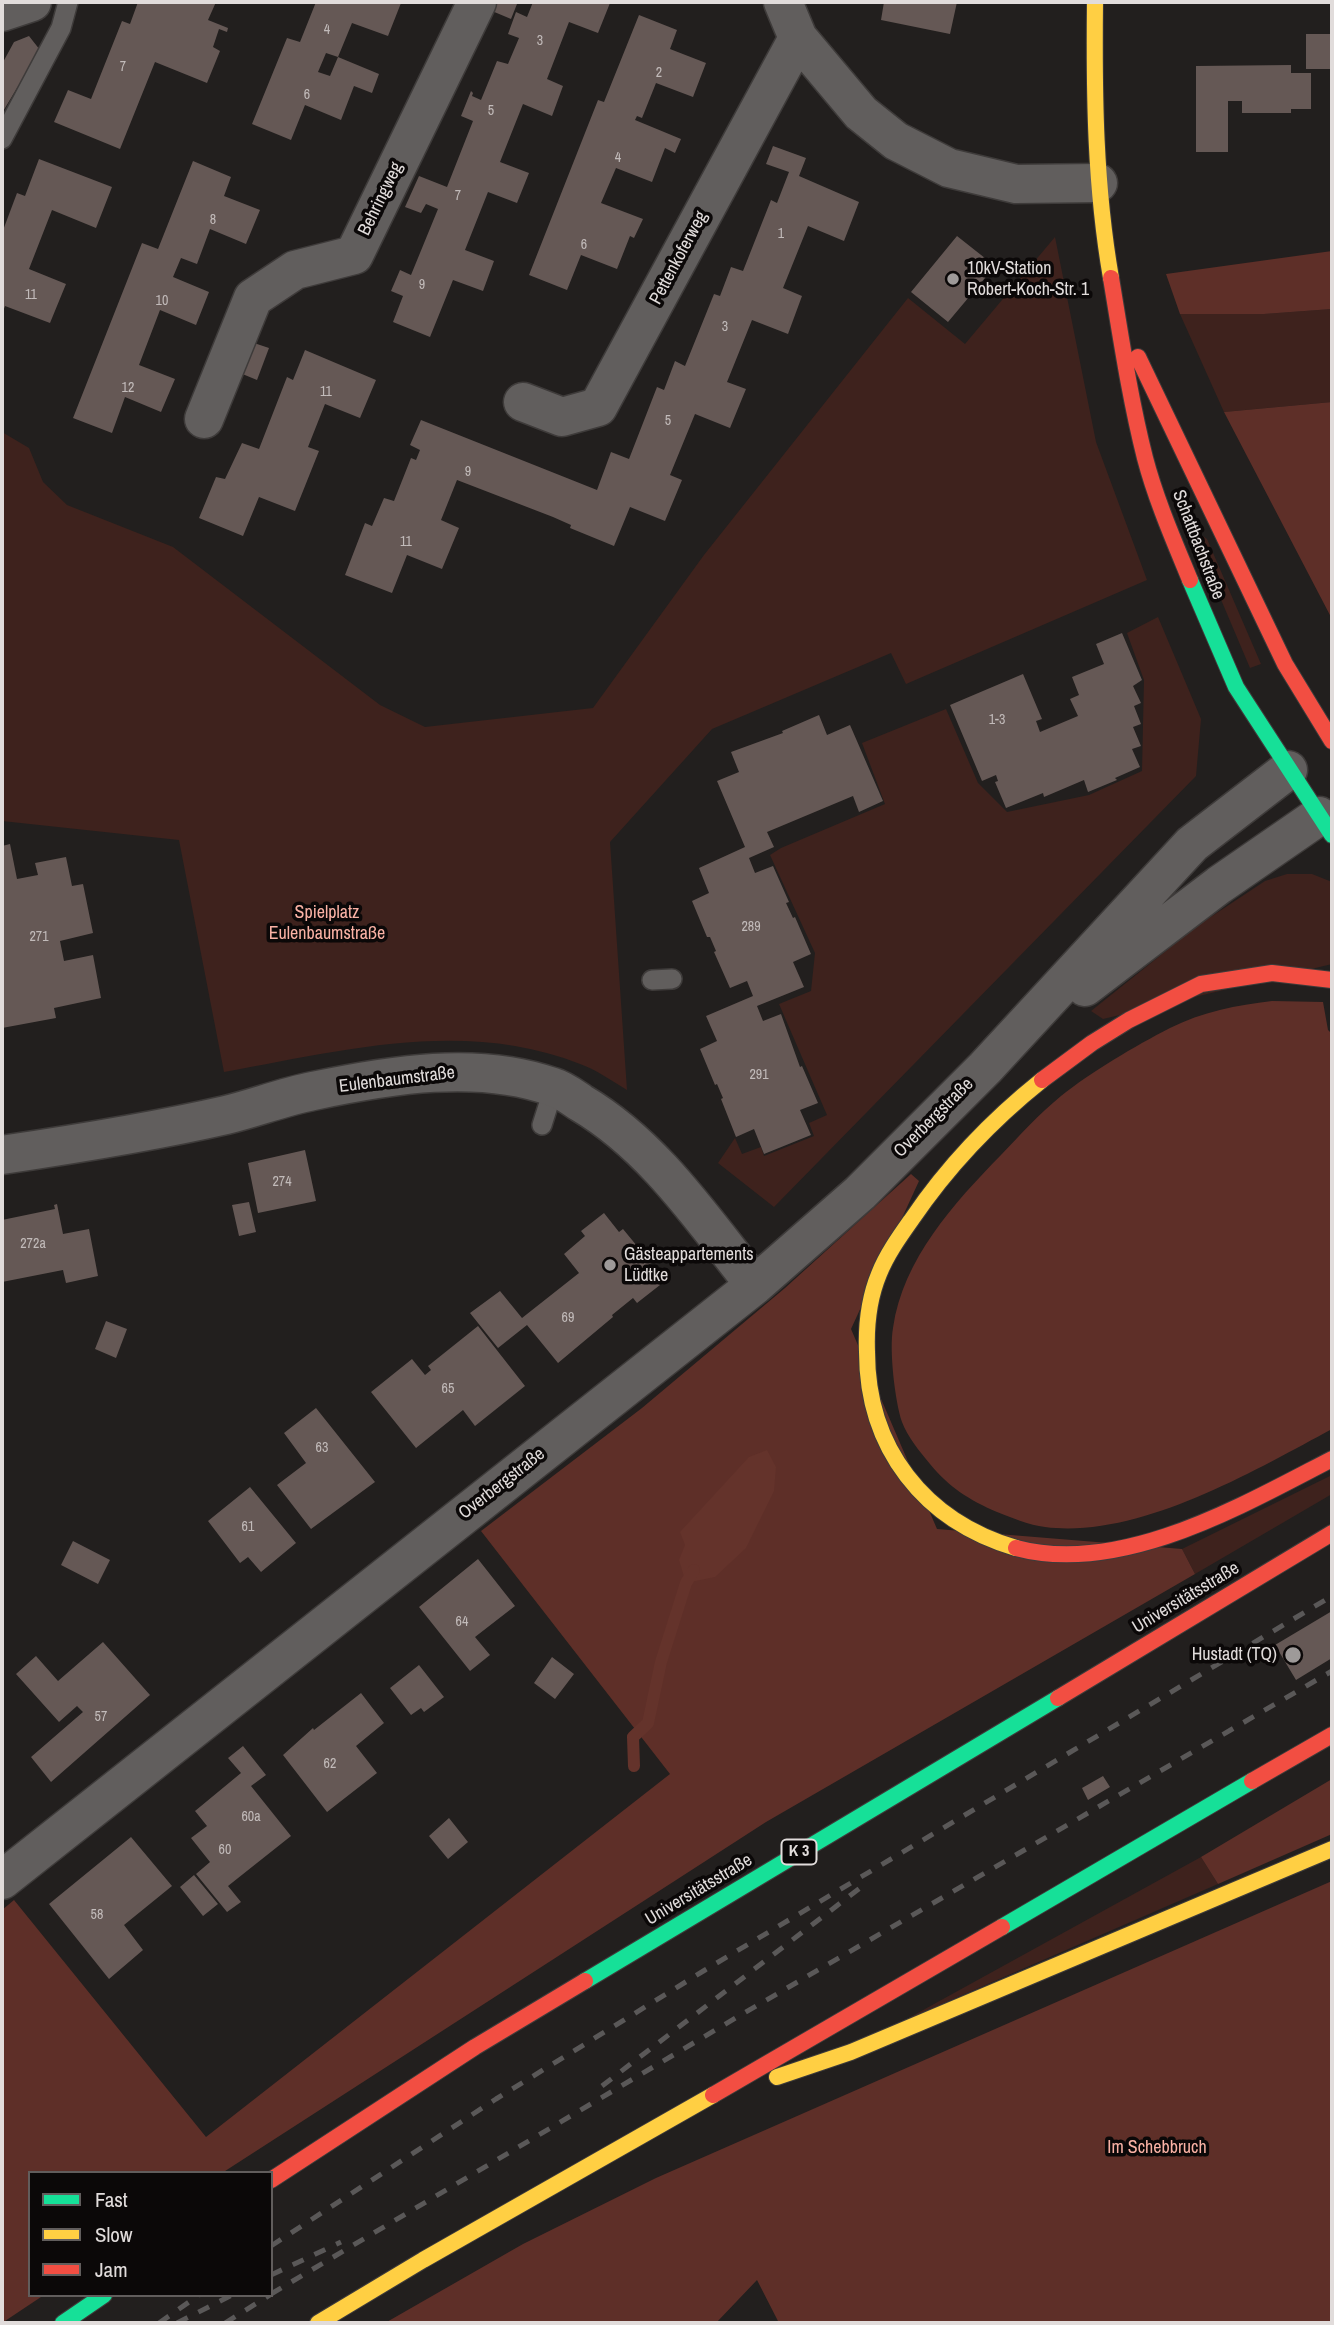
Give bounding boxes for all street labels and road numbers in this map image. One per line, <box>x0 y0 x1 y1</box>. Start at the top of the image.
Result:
street label: Behringweg <box>354 159 408 239</box>
street label: Pettenkoferweg <box>645 208 713 308</box>
street label: Schattbachstraße <box>1167 487 1229 603</box>
street label: Eulenbaumstraße <box>338 1062 456 1098</box>
street label: Overbergstraße <box>890 1074 978 1162</box>
street label: Overbergstraße <box>455 1444 549 1524</box>
street label: Universitätsstraße <box>1129 1558 1243 1638</box>
road number: K 3 <box>782 1840 816 1864</box>
street label: Universitätsstraße <box>642 1850 756 1930</box>

